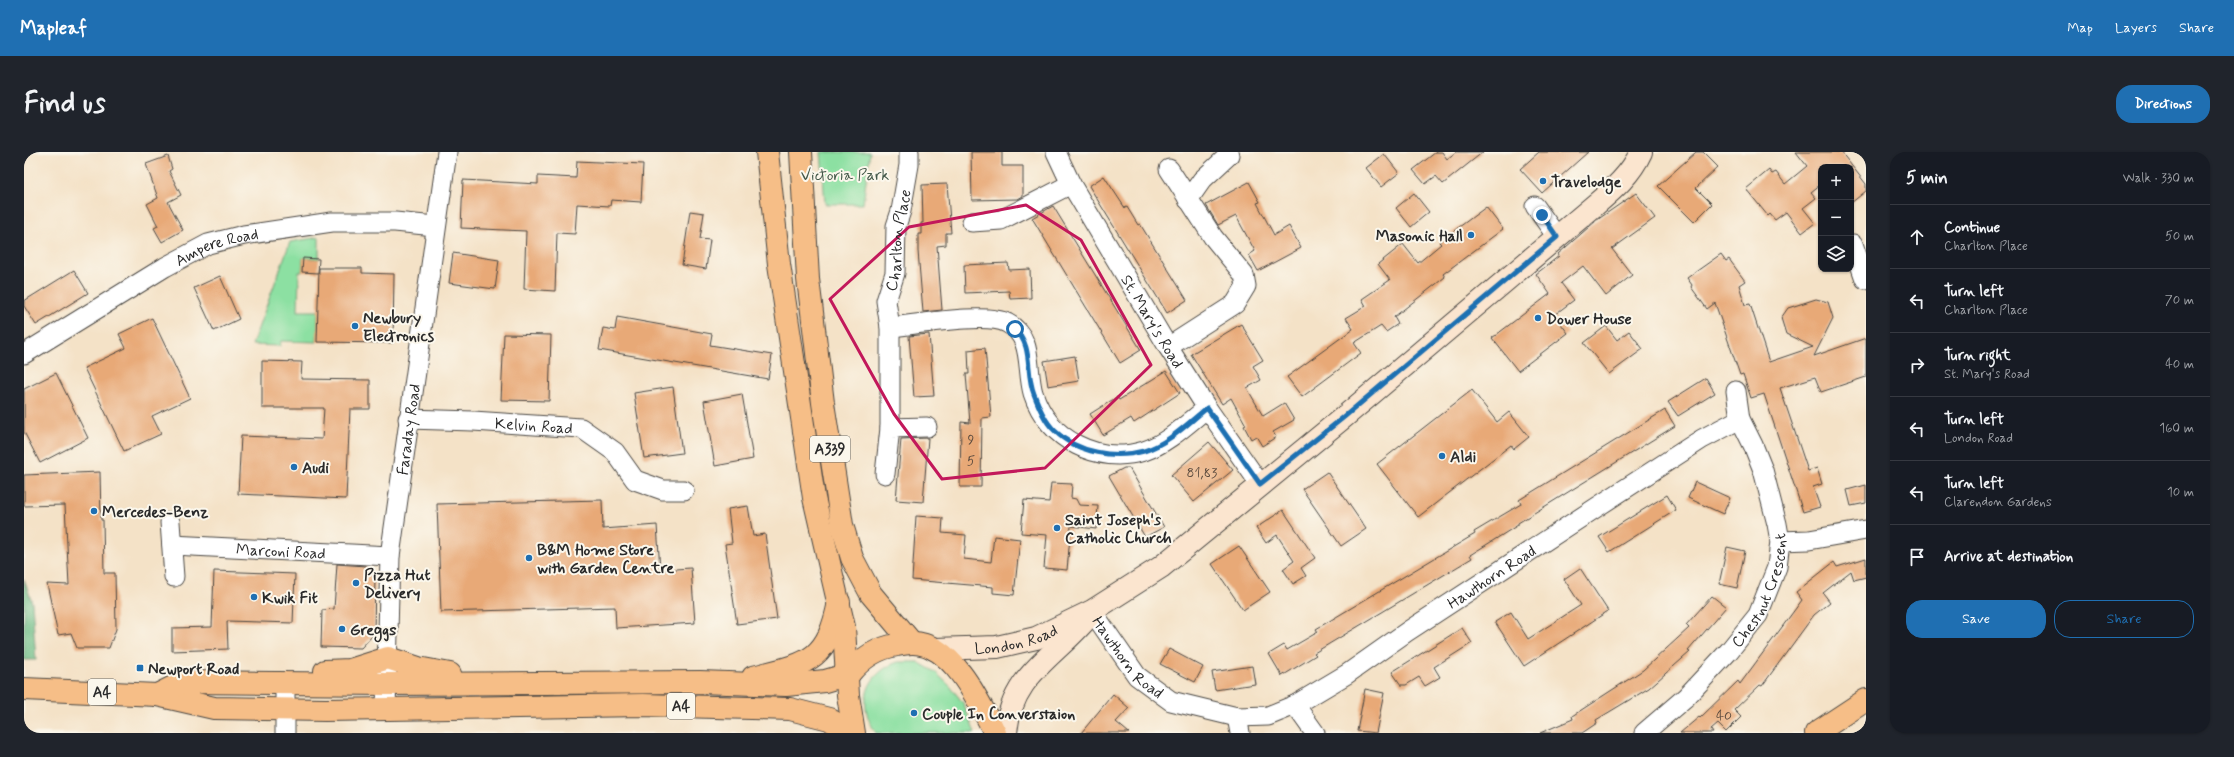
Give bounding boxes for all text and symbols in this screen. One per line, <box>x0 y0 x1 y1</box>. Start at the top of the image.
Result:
text: Mapleaf <box>20 16 87 41</box>
text: Map <box>2067 19 2093 37</box>
text: Layers <box>2115 19 2157 37</box>
text: Share <box>2179 19 2214 37</box>
button: Directions <box>2116 85 2210 123</box>
text: Find us <box>24 86 105 123</box>
map controls <box>1818 164 1854 272</box>
button: + <box>1818 164 1854 200</box>
park label: Victoria Park <box>801 165 889 186</box>
text: 5 min <box>1906 167 1948 189</box>
text: Walk · 330 m <box>2123 170 2194 187</box>
place label: Travelodge <box>1551 172 1621 195</box>
marker: Travelodge <box>1538 176 1548 186</box>
street label: Charlton Place <box>881 188 917 294</box>
button: − <box>1818 200 1854 236</box>
route end <box>1533 206 1551 224</box>
text: Continue <box>1944 218 2000 238</box>
street label: Ampere Road <box>172 224 260 272</box>
place label: Masonic Hall <box>1376 226 1463 247</box>
icon: ahead <box>1906 226 1928 248</box>
text: 50 m <box>2165 228 2194 245</box>
marker: Masonic Hall <box>1466 230 1476 240</box>
button: layers <box>1818 236 1854 272</box>
text: Charlton Place <box>1944 238 2028 255</box>
street label: St. Mary's Road <box>1115 271 1188 373</box>
text: Turn left <box>1944 282 2004 302</box>
icon: left <box>1906 290 1928 312</box>
text: 70 m <box>2165 292 2194 309</box>
text: Charlton Place <box>1944 302 2028 319</box>
place label: Newbury Electronics <box>363 308 435 347</box>
place label: Dower House <box>1546 309 1632 330</box>
marker: Dower House <box>1533 313 1543 323</box>
route start <box>1006 320 1024 338</box>
marker: Newbury Electronics <box>350 321 360 331</box>
text: Turn right <box>1944 346 2011 366</box>
icon: right <box>1906 354 1928 376</box>
text: 40 m <box>2165 356 2194 373</box>
text: St. Mary's Road <box>1944 366 2030 383</box>
street label: Faraday Road <box>393 383 426 476</box>
text: Turn left <box>1944 410 2004 430</box>
street label: Kelvin Road <box>494 413 573 439</box>
icon: left <box>1906 418 1928 440</box>
text: 160 m <box>2159 420 2194 437</box>
text: London Road <box>1944 430 2013 447</box>
house number: 9 <box>968 431 975 449</box>
road number: A339 <box>810 436 850 462</box>
place label: Aldi <box>1450 447 1476 468</box>
marker: Aldi <box>1437 451 1447 461</box>
house number: 5 <box>967 452 975 470</box>
place label: Audi <box>302 458 329 479</box>
marker: Audi <box>289 462 299 472</box>
house number: 81,83 <box>1187 464 1217 482</box>
text: Turn left <box>1944 474 2004 494</box>
icon: left <box>1906 482 1928 504</box>
text: 10 m <box>2167 484 2194 501</box>
text: Clarendon Gardens <box>1944 494 2052 511</box>
place label: Mercedes-Benz <box>102 502 208 523</box>
marker: Mercedes-Benz <box>89 506 99 516</box>
place label: Saint Joseph's Catholic Church <box>1065 510 1172 549</box>
marker: Saint Joseph's Catholic Church <box>1052 523 1062 533</box>
street label: Chestnut Crescent <box>1727 532 1792 652</box>
street label: Marconi Road <box>235 539 326 565</box>
place label: B&M Home Store with Garden Centre <box>537 540 674 579</box>
street label: Hawthorn Road <box>1444 541 1540 614</box>
icon: arrive <box>1906 546 1928 568</box>
text: Arrive at destination <box>1944 547 2073 567</box>
marker: B&M Home Store with Garden Centre <box>524 553 534 563</box>
place label: Pizza Hut Delivery <box>364 565 431 604</box>
marker: Pizza Hut Delivery <box>351 578 361 588</box>
place label: Kwik Fit <box>262 588 318 609</box>
marker: Kwik Fit <box>249 592 259 602</box>
button: Save <box>1906 600 2046 638</box>
button: Share <box>2054 600 2194 638</box>
street label: Hawthorn Road <box>1087 612 1167 704</box>
place label: Greggs <box>350 620 396 643</box>
street label: London Road <box>974 620 1061 660</box>
marker: Greggs <box>337 624 347 634</box>
place label: Newport Road <box>148 659 239 680</box>
marker: Newport Road <box>135 663 145 673</box>
road number: A4 <box>88 679 116 705</box>
road number: A4 <box>667 693 695 719</box>
place label: Couple In Converstaion <box>922 704 1075 725</box>
house number: 40 <box>1716 707 1732 725</box>
marker: Couple In Converstaion <box>909 708 919 718</box>

